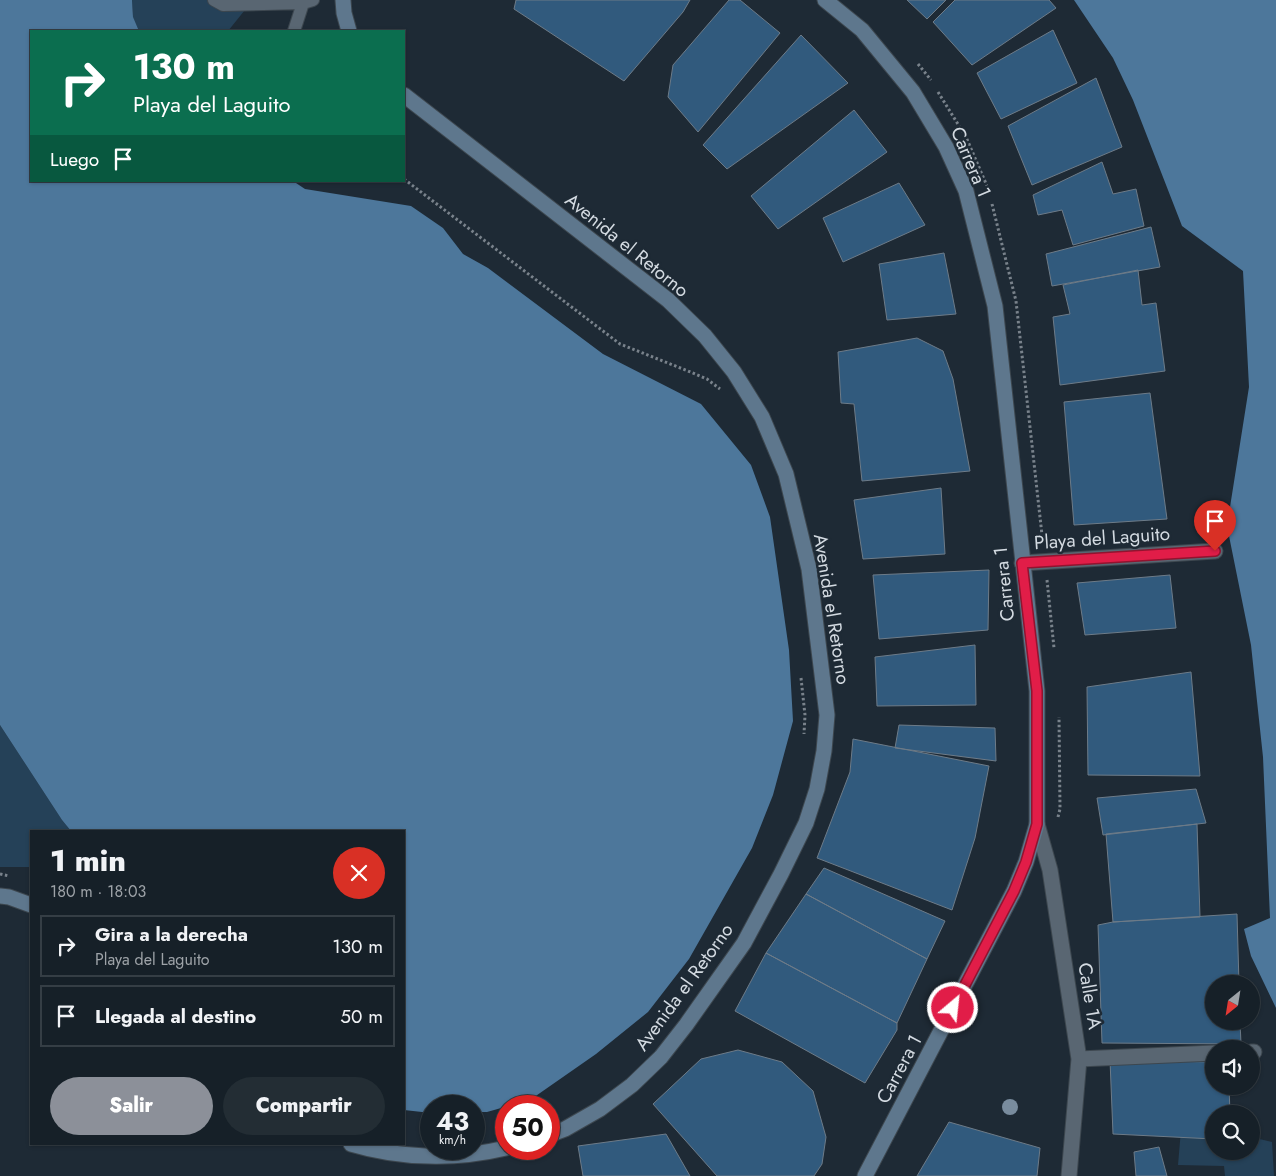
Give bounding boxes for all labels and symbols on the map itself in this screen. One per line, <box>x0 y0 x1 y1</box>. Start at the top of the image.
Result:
street label: Carrera 1 <box>944 122 998 202</box>
street label: Avenida el Retorno <box>559 187 695 303</box>
pin <box>1194 500 1236 551</box>
street label: Playa del Laguito <box>1033 520 1171 556</box>
street label: Avenida el Retorno <box>807 532 857 686</box>
street label: Carrera 1 <box>987 545 1021 623</box>
street label: Avenida el Retorno <box>628 918 740 1056</box>
street label: Calle 1A <box>1071 961 1109 1032</box>
north arrow <box>1205 975 1260 1030</box>
position arrow <box>926 981 978 1033</box>
street label: Carrera 1 <box>870 1030 928 1108</box>
speed limit sign: 50 <box>495 1095 560 1160</box>

